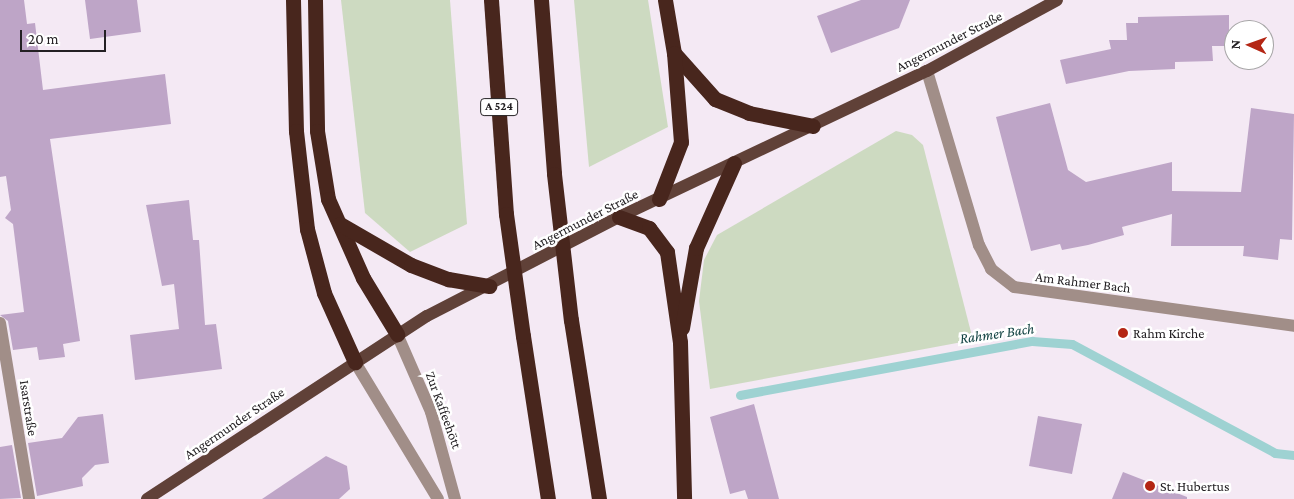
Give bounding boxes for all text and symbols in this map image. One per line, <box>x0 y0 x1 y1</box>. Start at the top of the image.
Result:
street label: Angermunder Straße <box>893 7 1005 75</box>
scale bar <box>22 20 109 52</box>
north arrow <box>1224 20 1274 70</box>
text: 20 m <box>28 31 59 47</box>
text: N <box>1227 39 1243 50</box>
road number: A 524 <box>479 98 519 116</box>
street label: Angermunder Straße <box>529 185 641 253</box>
street label: Am Rahmer Bach <box>1034 268 1132 296</box>
water label: Rahmer Bach <box>959 320 1035 348</box>
place label: Rahm Kirche <box>1133 325 1204 341</box>
marker: Rahm Kirche <box>1117 327 1129 339</box>
street label: Zur Kaffeehött <box>422 369 466 451</box>
street label: Isarstraße <box>16 379 42 437</box>
street label: Angermunder Straße <box>181 383 287 463</box>
place label: St. Hubertus <box>1160 478 1229 494</box>
marker: St. Hubertus <box>1144 480 1156 492</box>

